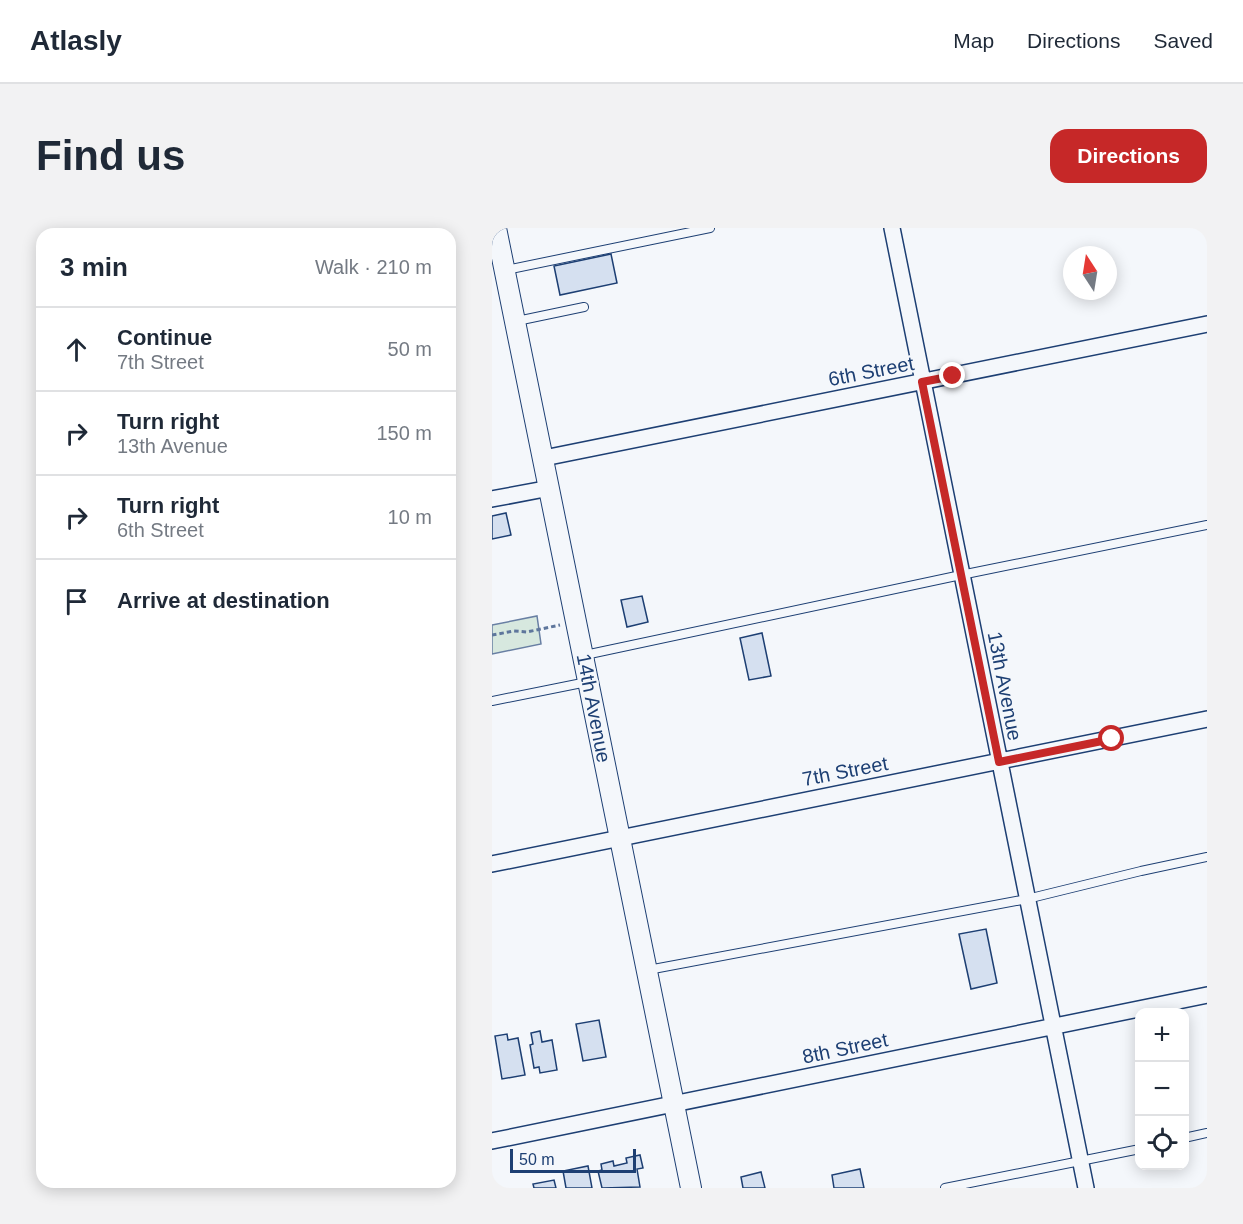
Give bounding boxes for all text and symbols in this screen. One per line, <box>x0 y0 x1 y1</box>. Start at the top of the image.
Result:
text: Atlasly <box>30 25 122 56</box>
text: Map <box>953 29 994 52</box>
text: Directions <box>1027 29 1120 52</box>
text: Saved <box>1153 29 1213 52</box>
button: Directions <box>1050 129 1207 183</box>
text: Find us <box>36 132 185 179</box>
north arrow <box>1063 246 1117 300</box>
text: 3 min <box>60 252 128 282</box>
text: Walk · 210 m <box>315 256 432 278</box>
text: Continue <box>117 325 212 350</box>
icon: ahead <box>60 333 93 366</box>
text: 50 m <box>388 338 432 360</box>
text: 7th Street <box>117 351 204 373</box>
street label: 6th Street <box>826 352 916 390</box>
route end <box>939 362 965 388</box>
text: Turn right <box>117 409 219 434</box>
icon: right <box>60 417 93 450</box>
text: 150 m <box>376 422 432 444</box>
text: 13th Avenue <box>117 435 228 457</box>
text: Turn right <box>117 493 219 518</box>
icon: right <box>60 501 93 534</box>
text: 10 m <box>388 506 432 528</box>
text: 6th Street <box>117 519 204 541</box>
icon: arrive <box>60 585 93 618</box>
text: Arrive at destination <box>117 588 330 613</box>
street label: 13th Avenue <box>984 629 1026 743</box>
street label: 14th Avenue <box>573 651 615 765</box>
route start <box>1098 725 1124 751</box>
street label: 7th Street <box>800 752 890 790</box>
map controls <box>1135 1008 1189 1170</box>
button: + <box>1135 1008 1189 1062</box>
street label: 8th Street <box>800 1028 890 1068</box>
button: − <box>1135 1062 1189 1116</box>
button: locate <box>1135 1116 1189 1170</box>
scale bar <box>510 1146 636 1174</box>
text: 50 m <box>519 1151 555 1168</box>

